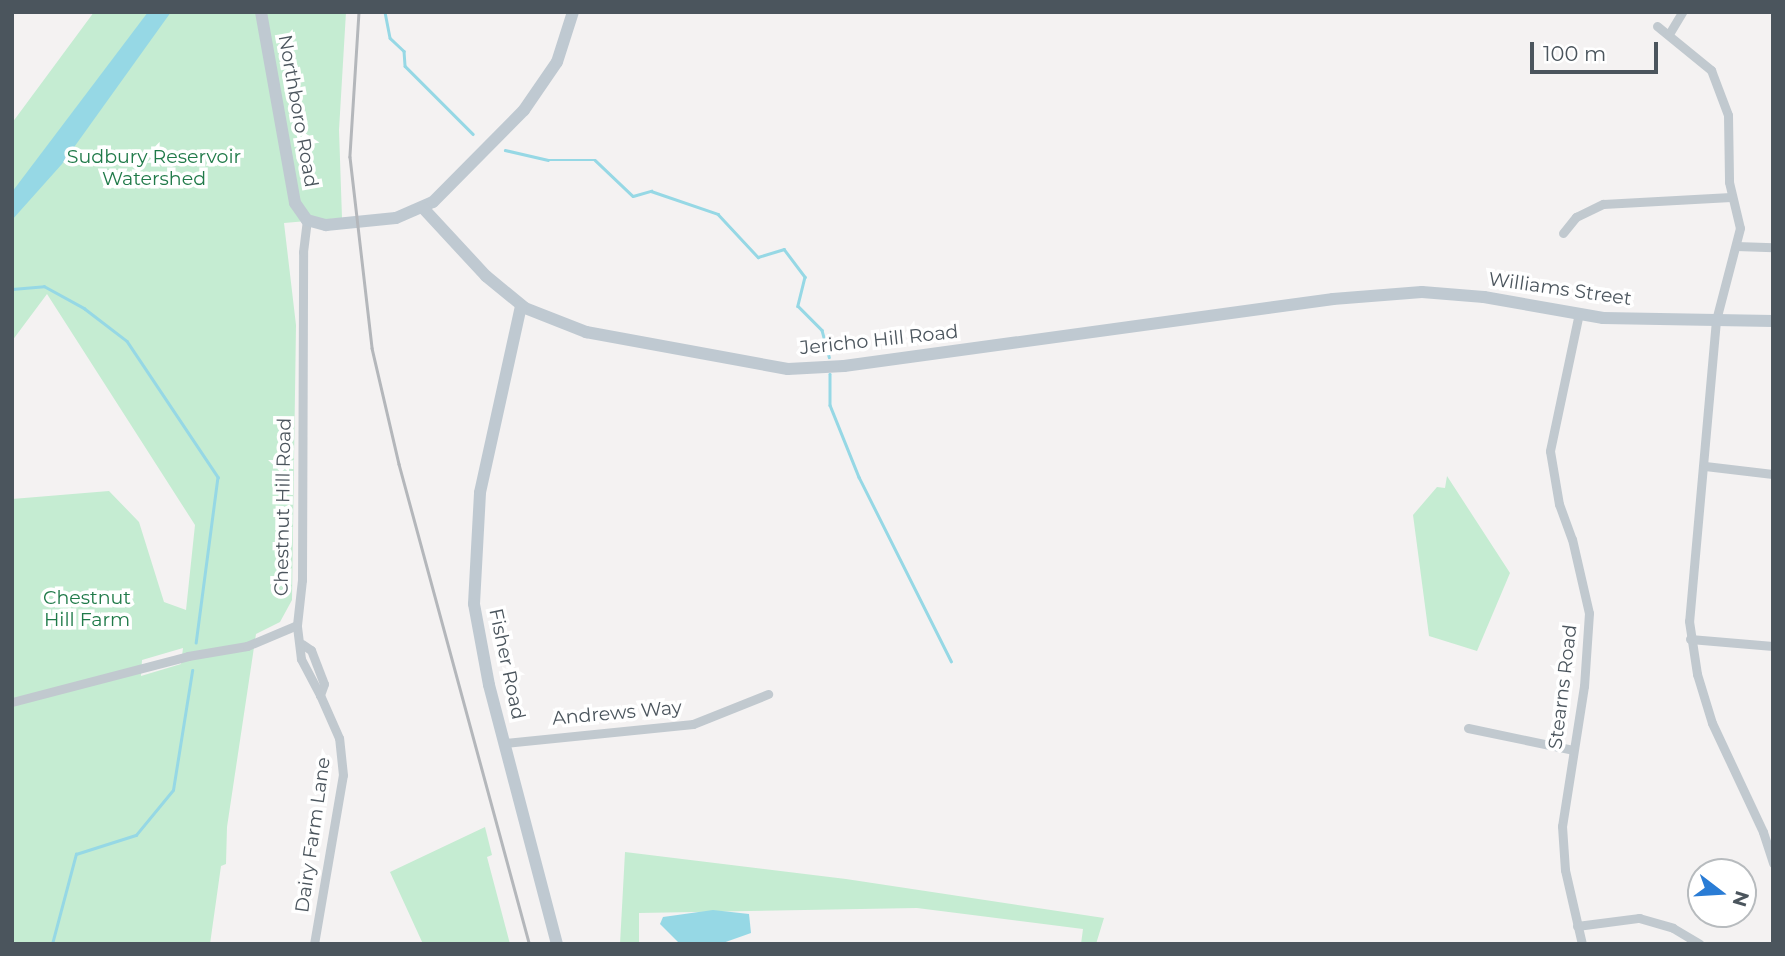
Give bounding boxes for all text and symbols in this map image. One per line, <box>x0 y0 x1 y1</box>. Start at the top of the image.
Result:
scale bar <box>1533 28 1661 72</box>
street label: Northboro Road <box>273 33 323 189</box>
text: 100 m <box>1543 41 1606 66</box>
park label: Sudbury Reservoir Watershed <box>67 146 241 190</box>
street label: Williams Street <box>1487 268 1633 310</box>
street label: Jericho Hill Road <box>799 320 959 360</box>
street label: Chestnut Hill Road <box>270 418 296 596</box>
park label: Chestnut Hill Farm <box>43 587 131 631</box>
street label: Fisher Road <box>484 606 530 722</box>
street label: Stearns Road <box>1544 623 1582 751</box>
street label: Andrews Way <box>551 696 683 730</box>
street label: Dairy Farm Lane <box>291 756 335 914</box>
north arrow <box>1687 858 1757 928</box>
text: N <box>1727 888 1754 909</box>

